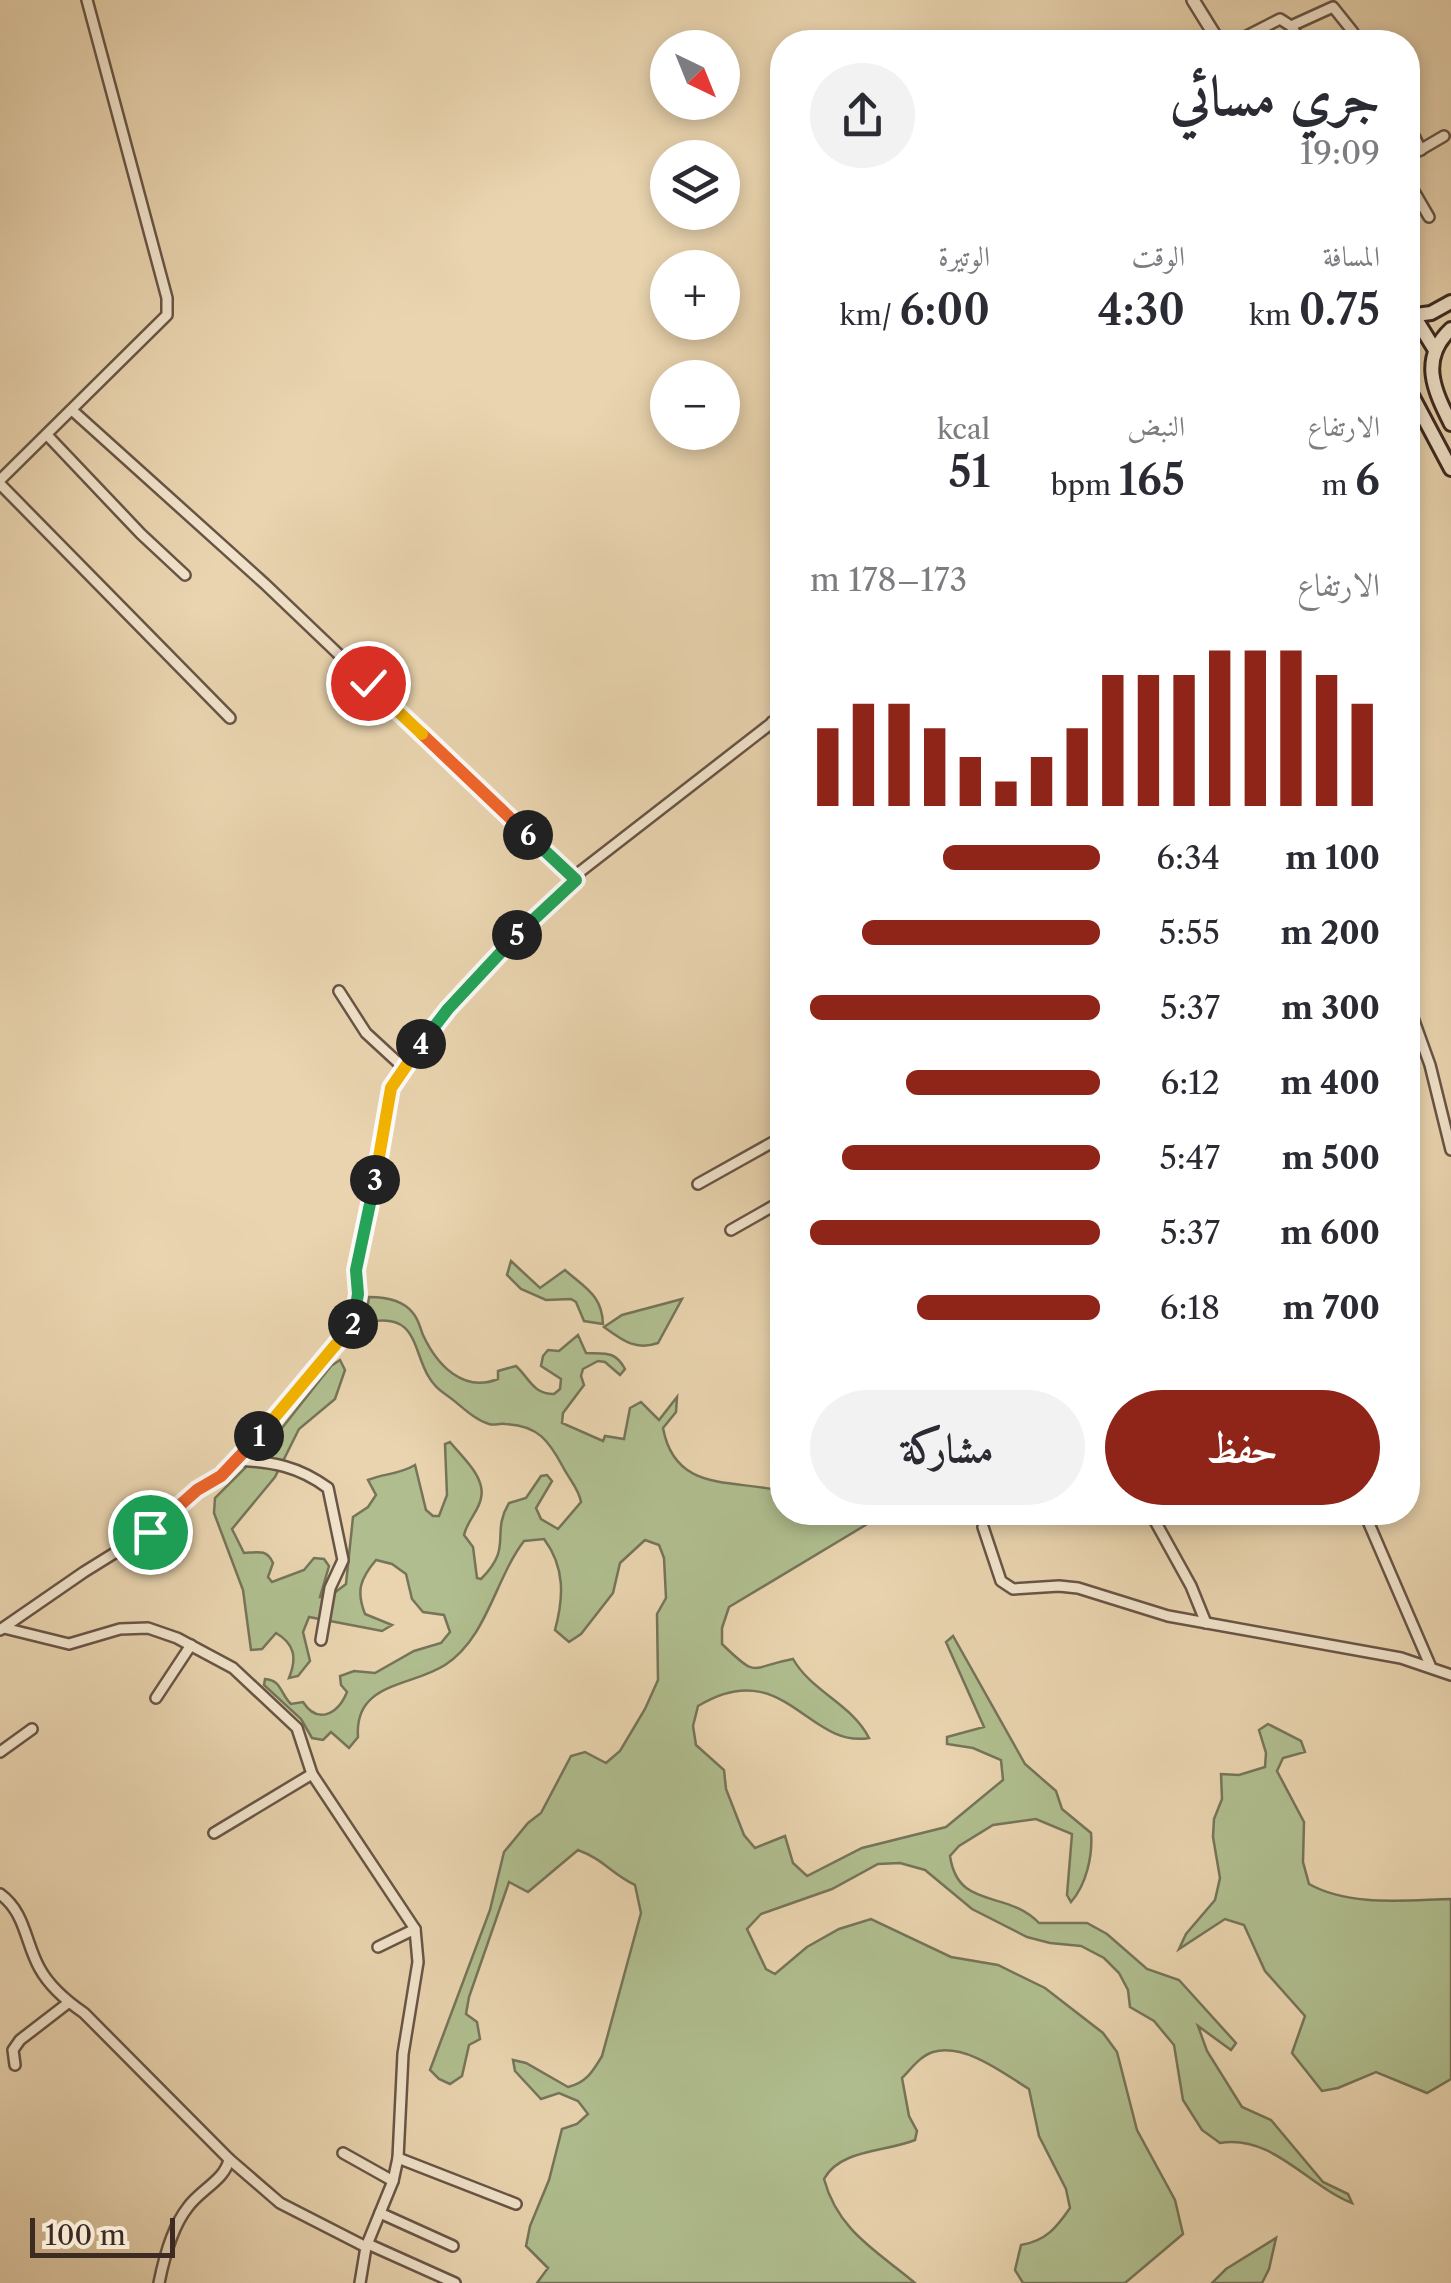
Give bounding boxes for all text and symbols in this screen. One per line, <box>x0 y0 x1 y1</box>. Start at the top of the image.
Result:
north arrow <box>650 30 740 120</box>
map controls <box>650 30 740 450</box>
text: جري مسائي <box>1170 62 1380 129</box>
button: share <box>810 63 915 168</box>
text: 19:09 <box>1300 133 1380 172</box>
button: layers <box>650 140 740 230</box>
text: الوتيرة <box>938 239 990 273</box>
text: الوقت <box>1131 239 1185 273</box>
text: المسافة <box>1323 239 1380 273</box>
button: + <box>650 250 740 340</box>
text: 6:00 <box>899 284 990 336</box>
text: 4:30 <box>1098 284 1185 336</box>
text: 0.75 <box>1299 284 1380 336</box>
text: /km <box>840 298 899 332</box>
text: km <box>1249 298 1299 332</box>
button: − <box>650 360 740 450</box>
text: النبض <box>1127 409 1185 443</box>
text: الارتفاع <box>1307 409 1380 443</box>
text: kcal <box>937 412 990 446</box>
text: 51 <box>948 446 990 498</box>
text: 165 <box>1119 454 1185 506</box>
text: 6 <box>1355 454 1380 506</box>
text: bpm <box>1051 468 1119 502</box>
text: m <box>1322 468 1355 502</box>
text: 173–178 m <box>810 560 967 599</box>
text: الارتفاع <box>1297 565 1380 604</box>
pin <box>326 641 411 726</box>
icon: check <box>341 656 396 711</box>
pin: 6 <box>503 810 553 860</box>
text: 6 <box>520 818 536 852</box>
text: 6:34 <box>1156 838 1220 877</box>
text: 100 m <box>1285 838 1380 877</box>
pin: 5 <box>492 910 542 960</box>
text: 5:55 <box>1159 913 1220 952</box>
text: 200 m <box>1280 913 1380 952</box>
text: 5 <box>509 918 525 952</box>
text: 5:37 <box>1160 988 1220 1027</box>
text: 300 m <box>1281 988 1380 1027</box>
pin: 4 <box>396 1019 446 1069</box>
text: 4 <box>413 1027 429 1061</box>
text: 6:12 <box>1160 1063 1220 1102</box>
text: 400 m <box>1280 1063 1380 1102</box>
text: 5:47 <box>1159 1138 1220 1177</box>
text: 500 m <box>1282 1138 1380 1177</box>
pin: 3 <box>350 1155 400 1205</box>
text: 3 <box>367 1163 383 1197</box>
text: 5:37 <box>1160 1213 1220 1252</box>
text: 600 m <box>1280 1213 1380 1252</box>
text: 6:18 <box>1160 1288 1220 1327</box>
text: 700 m <box>1283 1288 1380 1327</box>
pin: 2 <box>328 1299 378 1349</box>
text: 2 <box>345 1307 361 1341</box>
button: مشاركة <box>810 1390 1085 1505</box>
button: حفظ <box>1105 1390 1380 1505</box>
pin: 1 <box>234 1411 284 1461</box>
text: 1 <box>253 1419 265 1453</box>
pin <box>108 1490 193 1575</box>
icon: arrive <box>123 1505 178 1560</box>
scale bar <box>30 2213 175 2258</box>
text: 100 m <box>45 2218 126 2252</box>

